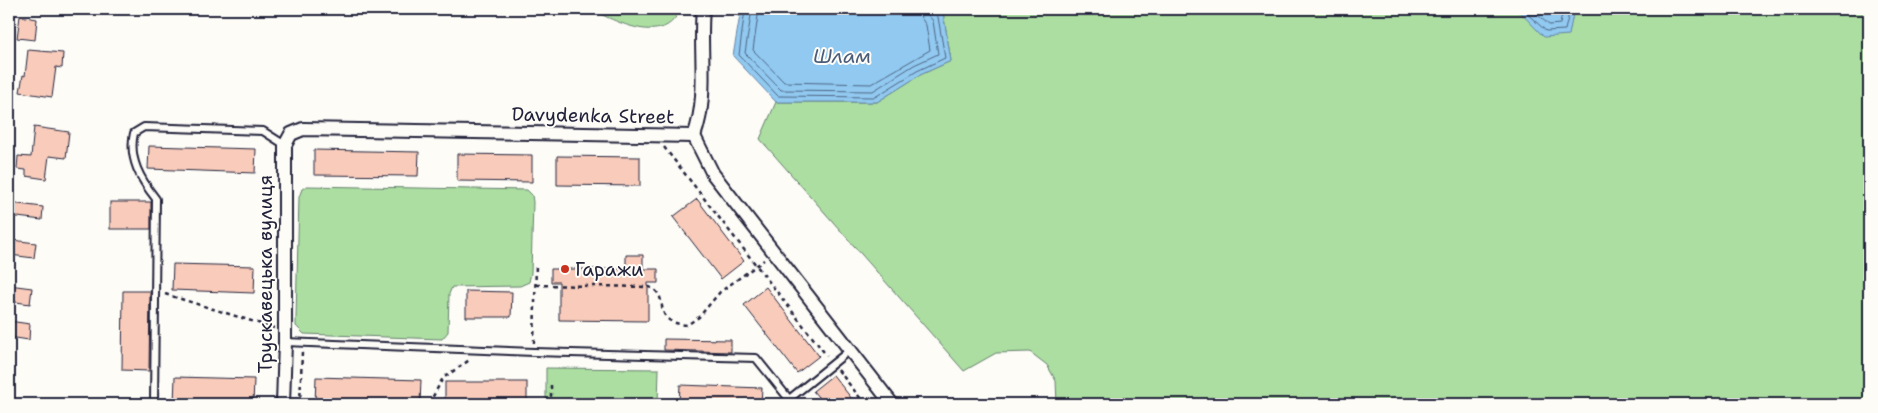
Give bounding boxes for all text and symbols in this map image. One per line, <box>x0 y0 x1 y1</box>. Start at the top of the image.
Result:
water label: Шлам <box>813 43 871 69</box>
street label: Davydenka Street <box>511 102 675 129</box>
street label: Трускавецька вулиця <box>253 175 278 373</box>
place label: Гаражи <box>575 257 643 282</box>
marker: Гаражи <box>559 263 571 275</box>

